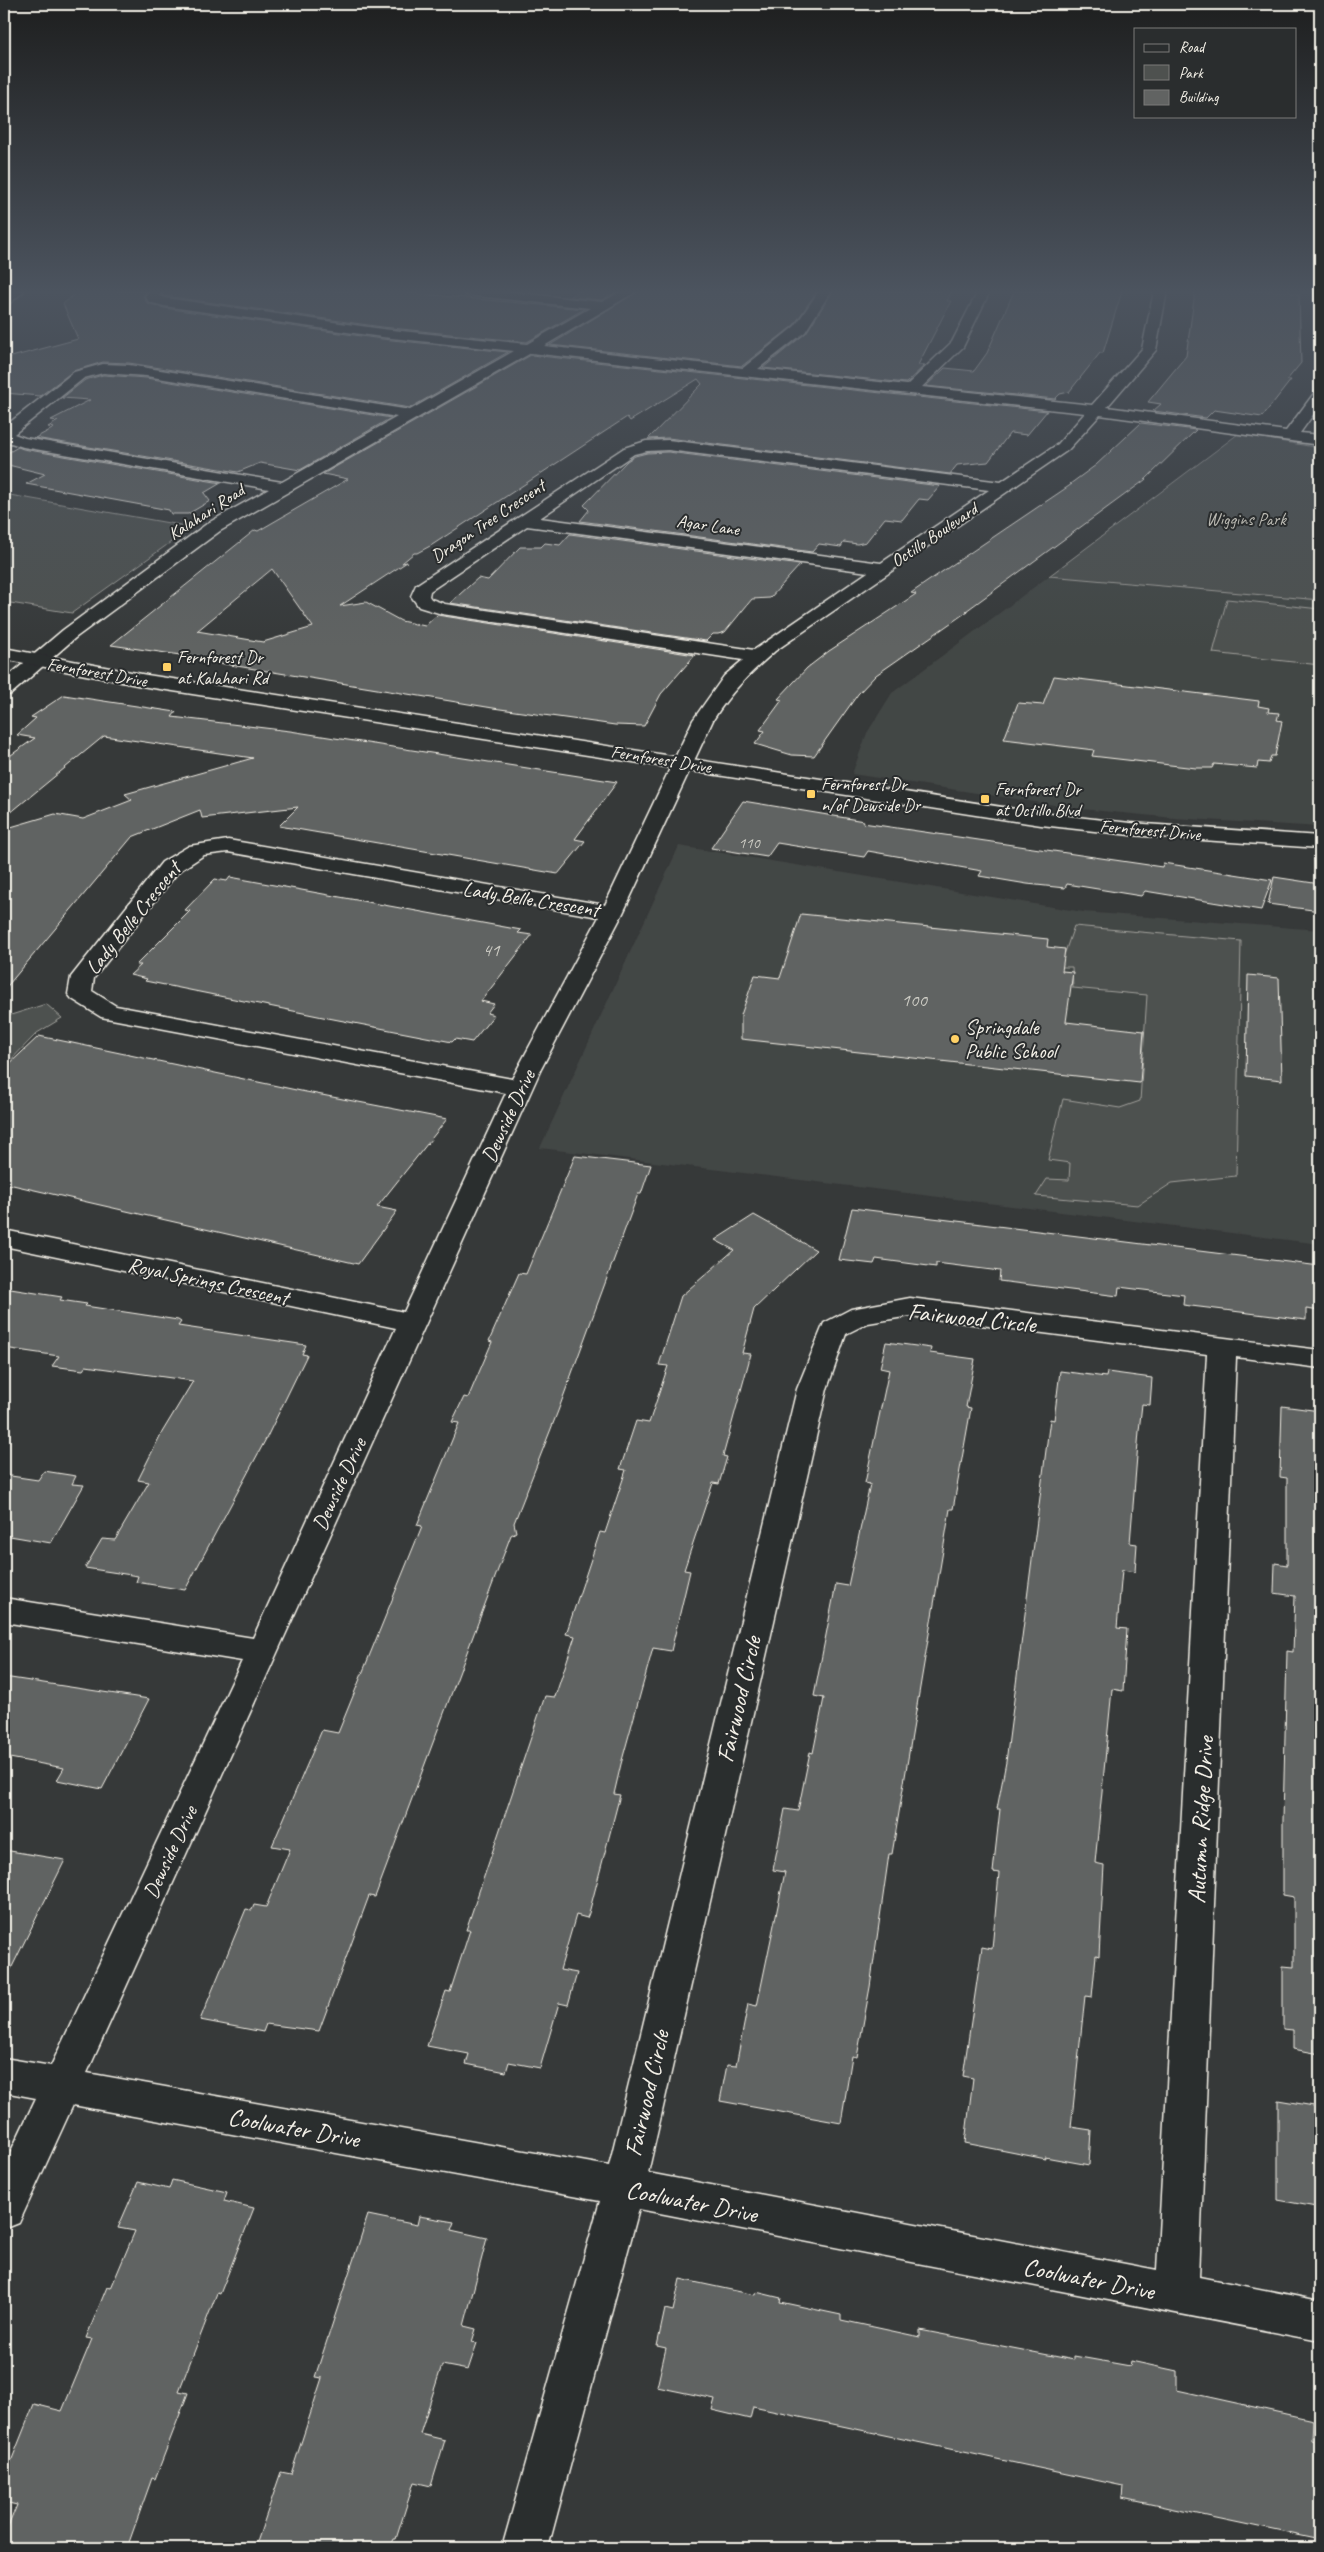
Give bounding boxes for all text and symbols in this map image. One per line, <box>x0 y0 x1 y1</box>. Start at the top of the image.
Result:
legend <box>1134 28 1296 118</box>
text: Road <box>1179 38 1206 57</box>
text: Park <box>1179 64 1204 83</box>
text: Building <box>1179 88 1219 107</box>
street label: Dragon Tree Crescent <box>427 473 552 567</box>
street label: Kalahari Road <box>164 478 251 545</box>
street label: Octillo Boulevard <box>887 496 984 572</box>
park label: Wiggins Park <box>1206 508 1287 530</box>
street label: Agar Lane <box>675 510 742 540</box>
place label: Fernforest Dr at Kalahari Rd <box>177 646 271 689</box>
street label: Fernforest Drive <box>45 652 150 692</box>
marker: Fernforest Dr at Kalahari Rd <box>161 661 173 673</box>
street label: Fernforest Drive <box>609 740 714 778</box>
place label: Fernforest Dr n/of Dewside Dr <box>821 773 922 816</box>
place label: Fernforest Dr at Octillo Blvd <box>995 778 1083 821</box>
marker: Fernforest Dr n/of Dewside Dr <box>805 788 817 800</box>
marker: Fernforest Dr at Octillo Blvd <box>979 793 991 805</box>
street label: Fernforest Drive <box>1099 815 1202 845</box>
house number: 110 <box>738 833 762 853</box>
street label: Lady Belle Crescent <box>80 854 188 980</box>
street label: Lady Belle Crescent <box>461 875 604 923</box>
house number: 41 <box>482 938 501 962</box>
house number: 100 <box>901 988 928 1012</box>
place label: Springdale Public School <box>965 1014 1060 1064</box>
marker: Springdale Public School <box>949 1033 961 1045</box>
street label: Dewside Drive <box>475 1065 541 1166</box>
street label: Royal Springs Crescent <box>125 1251 294 1311</box>
street label: Fairwood Circle <box>906 1295 1039 1341</box>
street label: Dewside Drive <box>306 1433 372 1534</box>
street label: Fairwood Circle <box>709 1631 769 1765</box>
street label: Autumn Ridge Drive <box>1181 1734 1221 1904</box>
street label: Dewside Drive <box>137 1801 203 1902</box>
street label: Fairwood Circle <box>617 2025 677 2159</box>
street label: Coolwater Drive <box>226 2101 364 2156</box>
street label: Coolwater Drive <box>624 2174 762 2231</box>
street label: Coolwater Drive <box>1021 2251 1159 2308</box>

